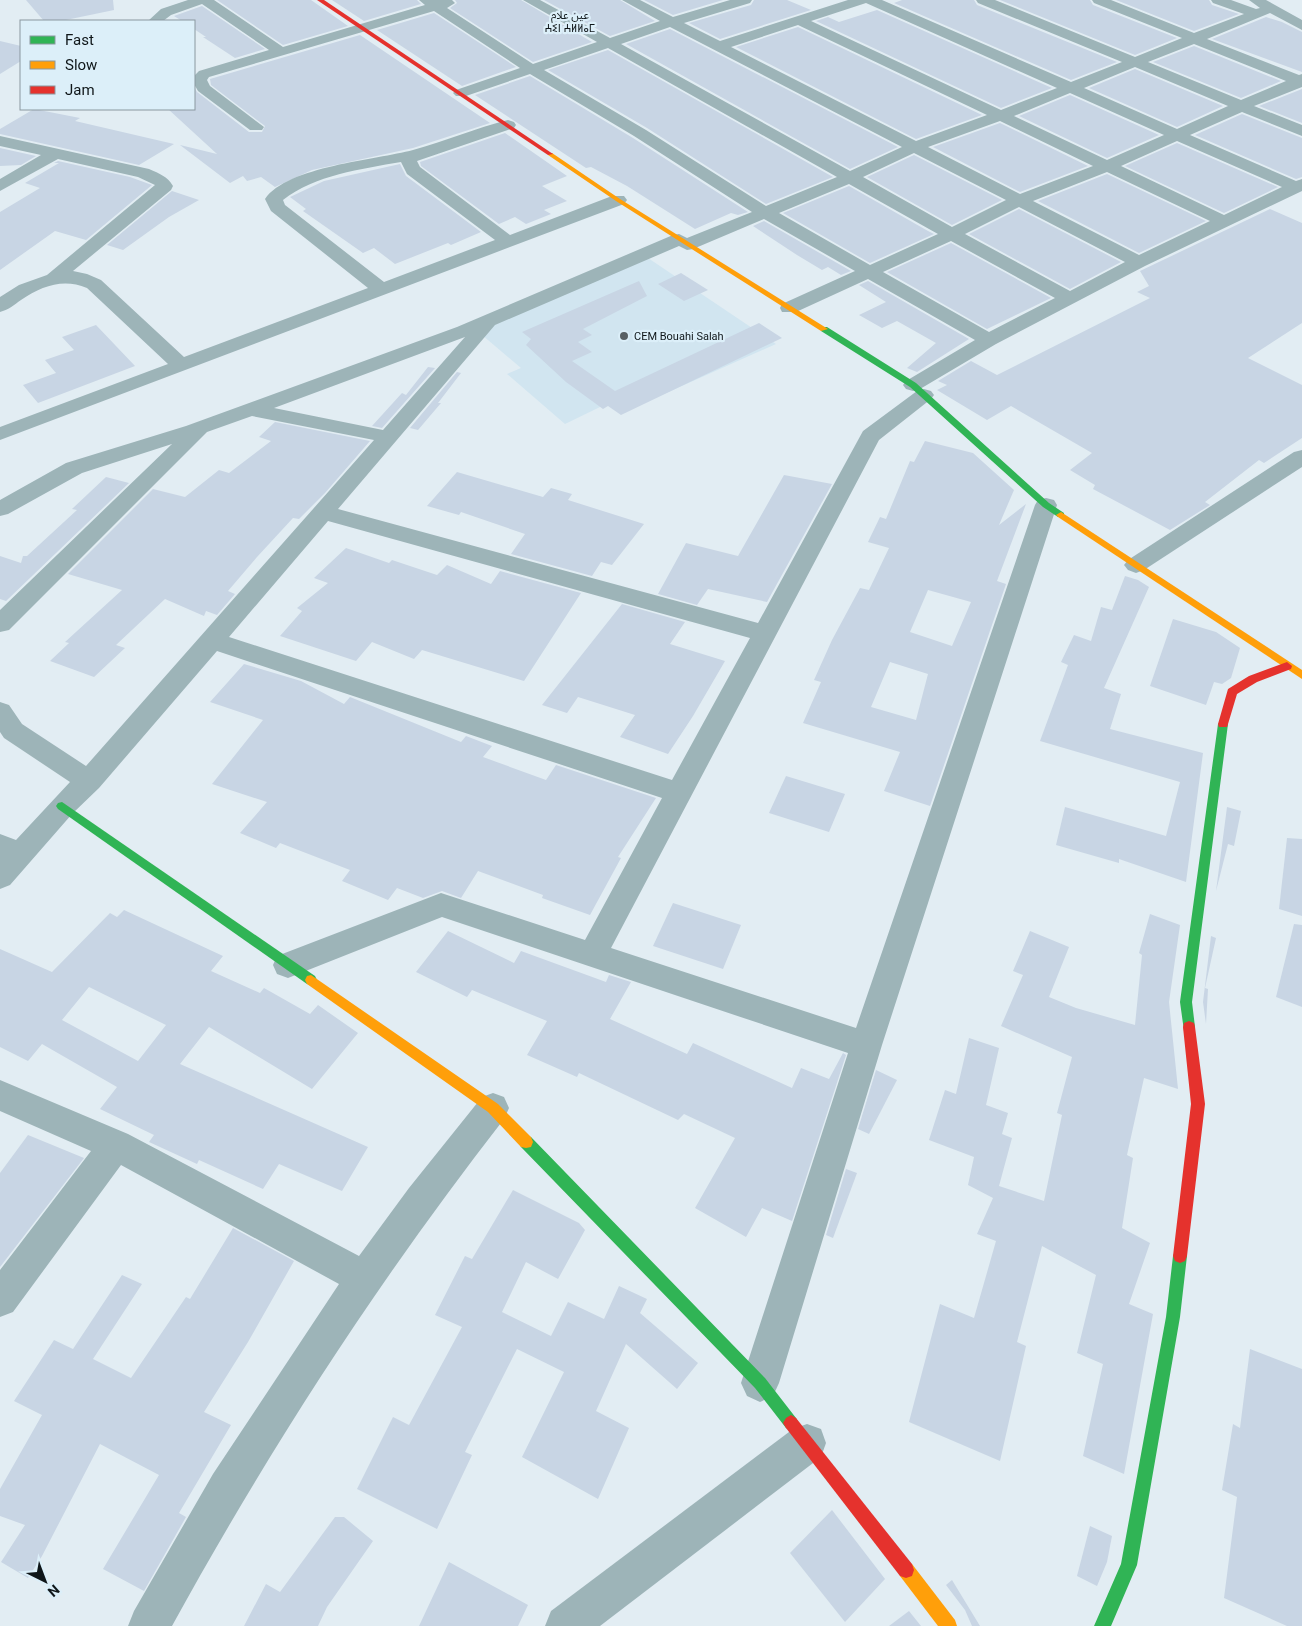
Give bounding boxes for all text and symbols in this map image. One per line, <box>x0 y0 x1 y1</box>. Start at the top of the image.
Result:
district label: عين علام ⵄⵉⵏ ⵄⵍⵍⴰⵎ <box>545 9 595 35</box>
legend <box>20 20 195 110</box>
text: Fast <box>65 31 94 49</box>
text: Slow <box>65 56 97 74</box>
text: Jam <box>65 81 95 99</box>
marker: CEM Bouahi Salah <box>618 330 630 342</box>
place label: CEM Bouahi Salah <box>634 330 724 343</box>
north arrow <box>20 1556 70 1606</box>
text: N <box>45 1581 63 1600</box>

